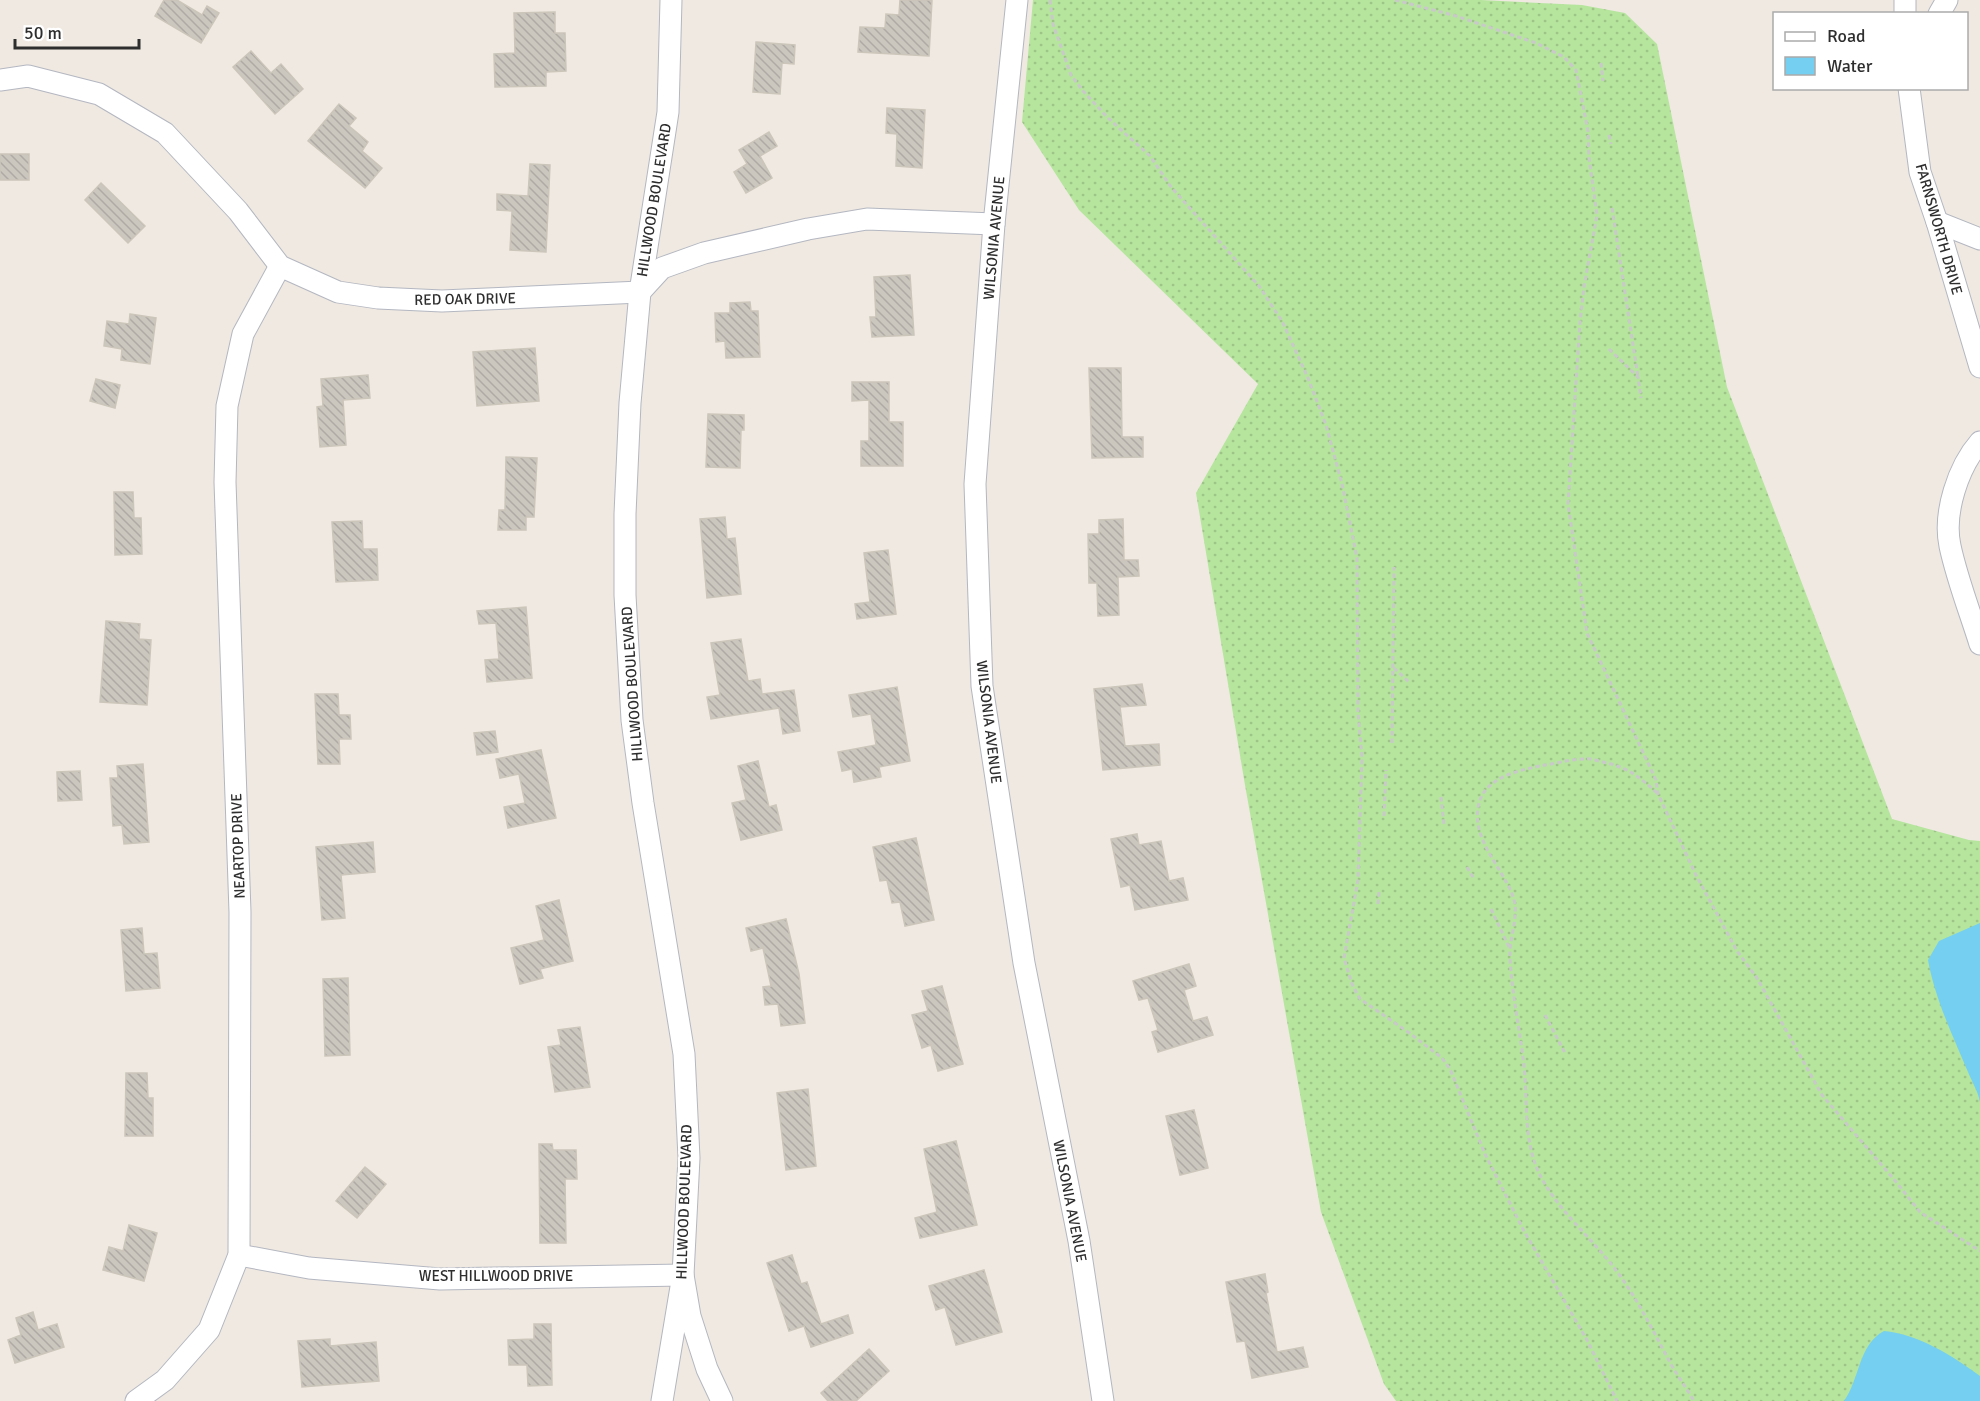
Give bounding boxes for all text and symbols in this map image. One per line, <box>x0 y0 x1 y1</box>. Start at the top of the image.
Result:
scale bar <box>15 12 140 50</box>
legend <box>1773 12 1968 90</box>
text: 50 m <box>24 22 62 44</box>
text: Road <box>1827 25 1866 47</box>
text: Water <box>1827 55 1873 77</box>
street label: HILLWOOD BOULEVARD <box>633 122 675 278</box>
street label: FARNSWORTH DRIVE <box>1912 161 1966 297</box>
street label: WILSONIA AVENUE <box>980 175 1008 301</box>
street label: RED OAK DRIVE <box>414 289 516 309</box>
street label: HILLWOOD BOULEVARD <box>618 606 646 762</box>
street label: WILSONIA AVENUE <box>972 659 1006 785</box>
street label: NEARTOP DRIVE <box>227 793 249 899</box>
street label: HILLWOOD BOULEVARD <box>672 1124 696 1280</box>
street label: WILSONIA AVENUE <box>1049 1138 1091 1264</box>
street label: WEST HILLWOOD DRIVE <box>419 1267 573 1285</box>

